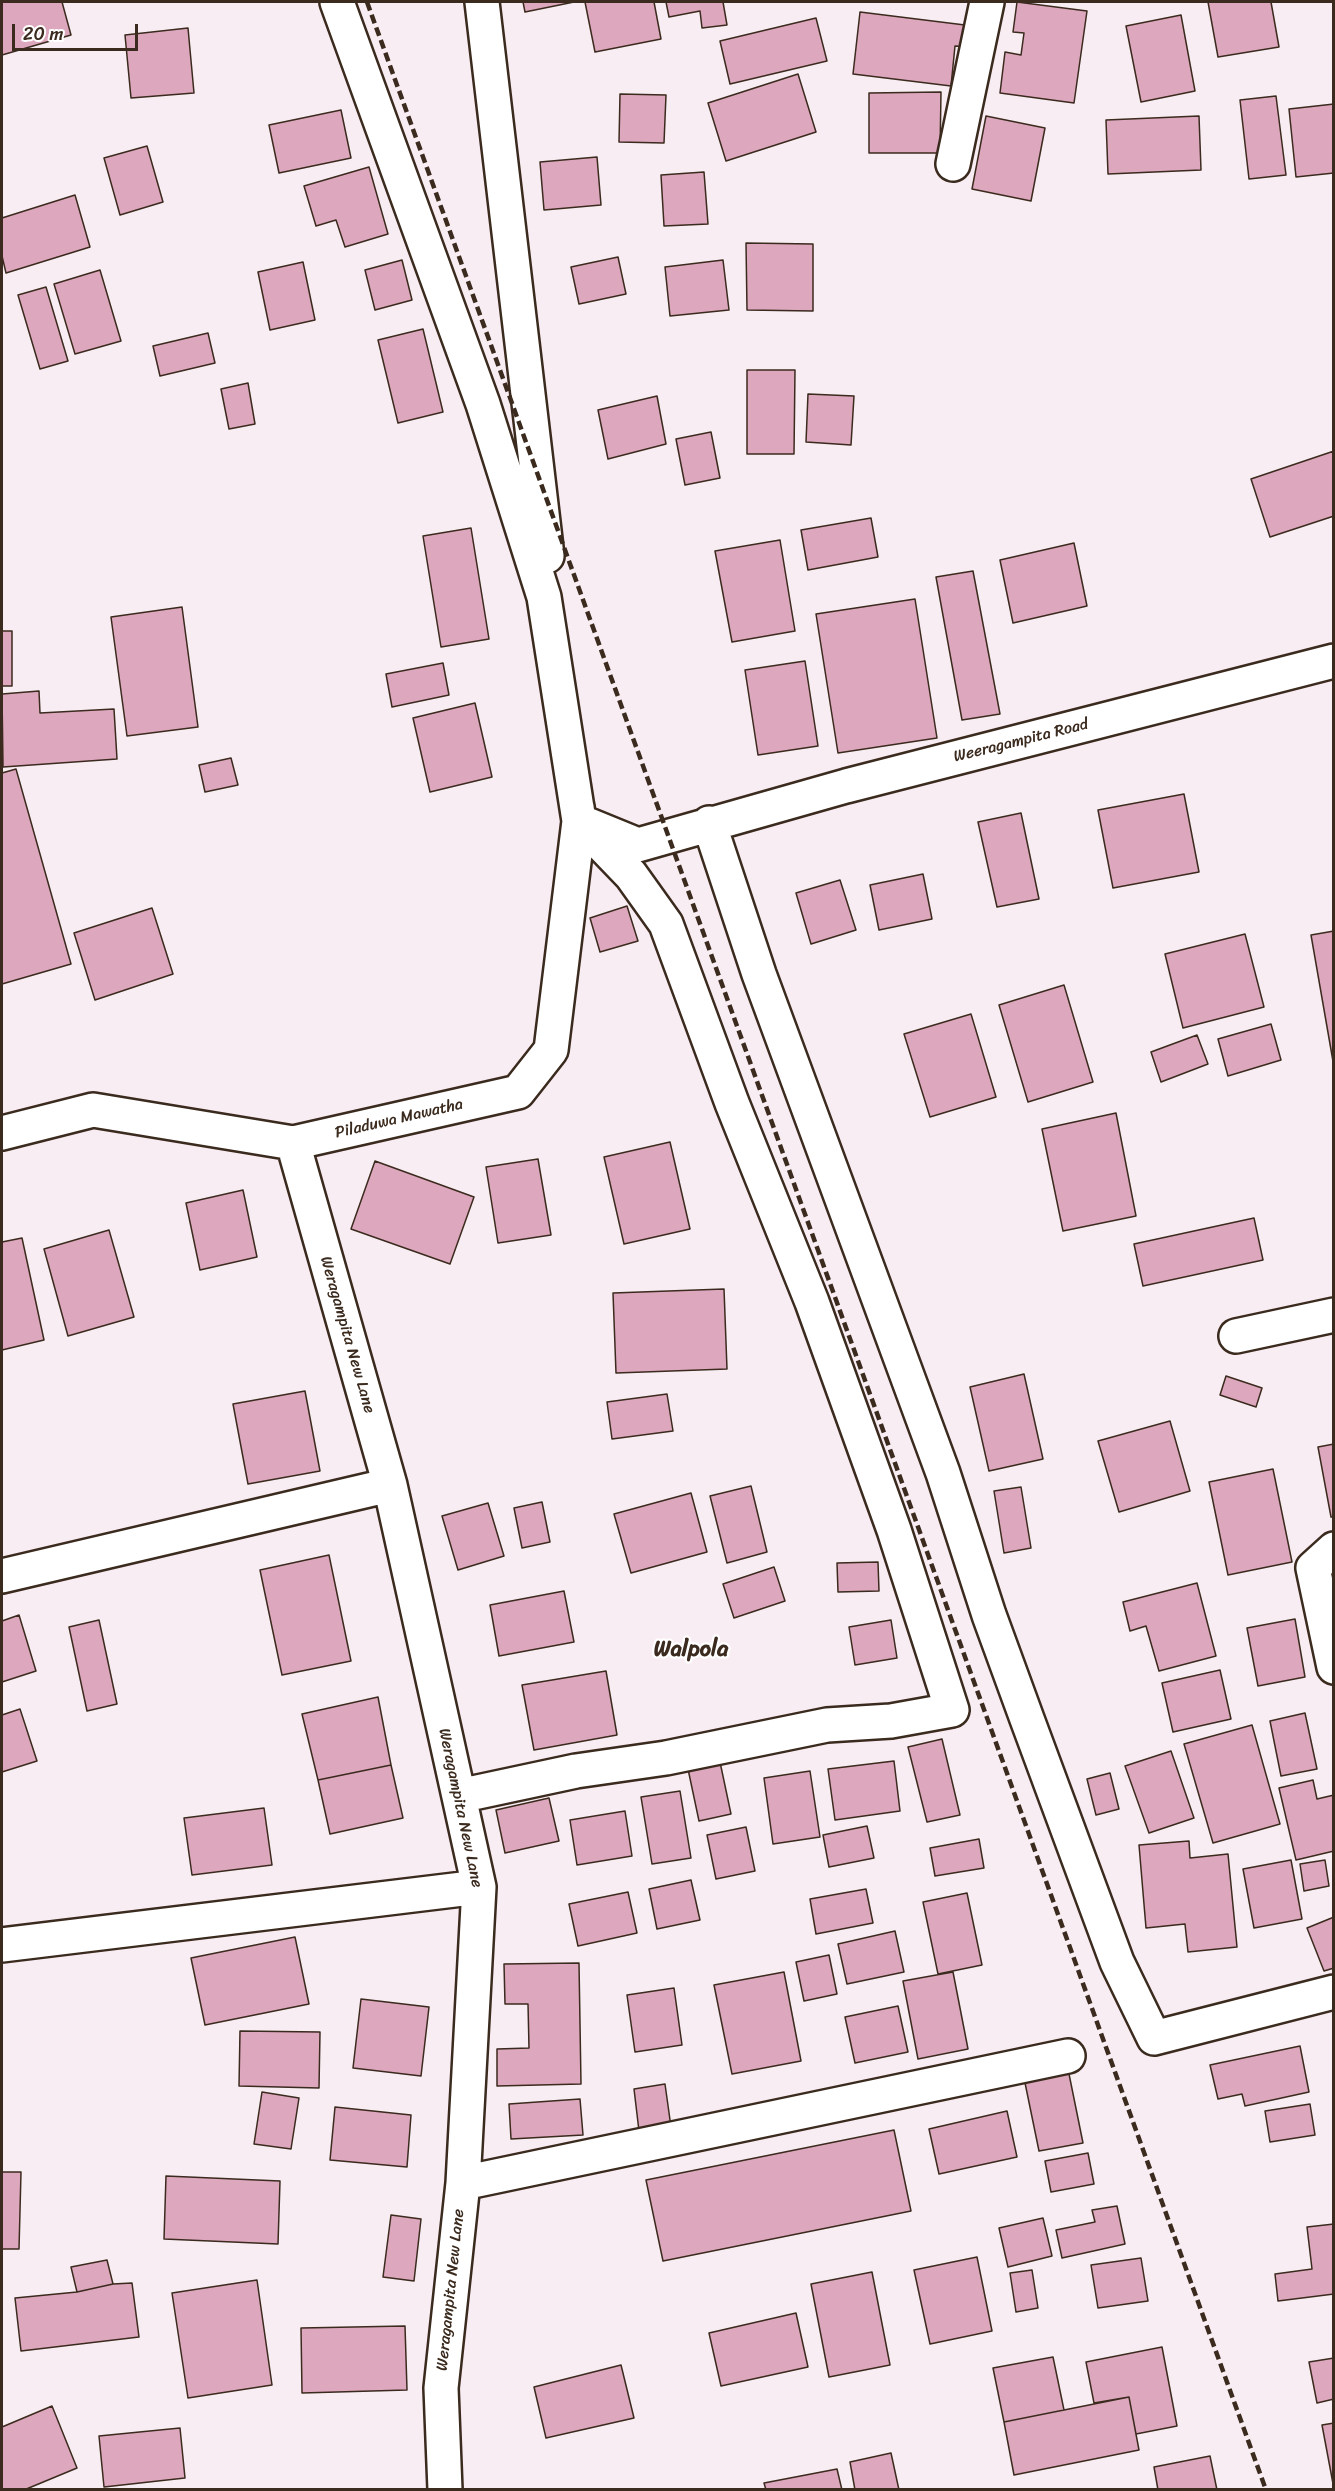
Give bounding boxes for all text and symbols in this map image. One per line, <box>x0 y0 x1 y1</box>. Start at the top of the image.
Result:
scale bar <box>15 12 141 50</box>
text: 20 m <box>23 18 63 50</box>
street label: Weeragampita Road <box>952 715 1090 767</box>
street label: Piladuwa Mawatha <box>333 1095 465 1143</box>
street label: Weragampita New Lane <box>315 1254 379 1416</box>
district label: Walpola <box>654 1637 728 1663</box>
street label: Weragampita New Lane <box>434 1727 486 1889</box>
street label: Weragampita New Lane <box>433 2208 469 2372</box>

